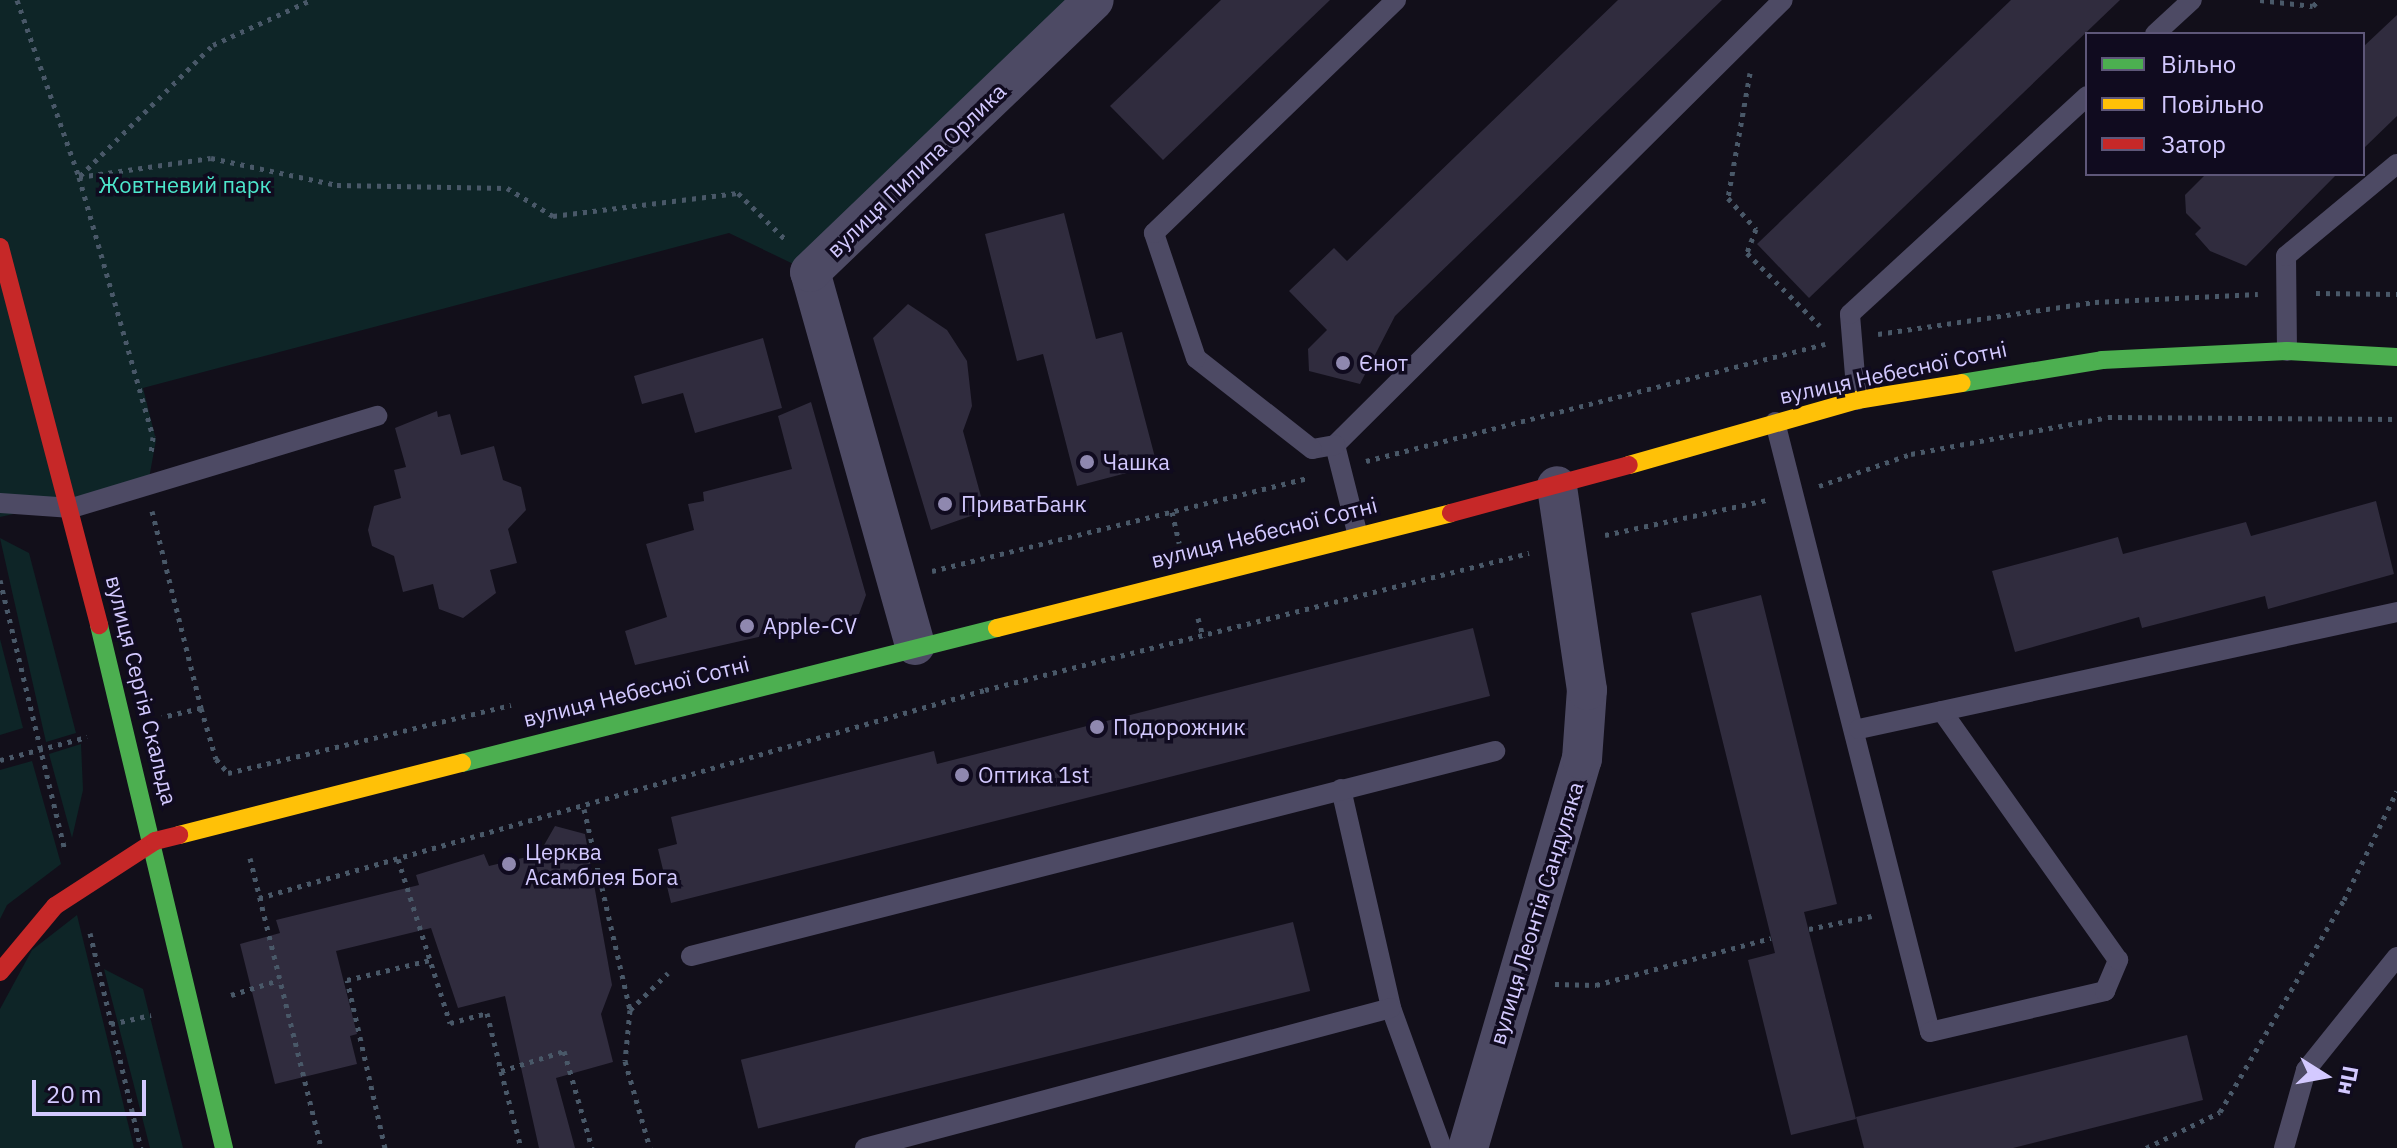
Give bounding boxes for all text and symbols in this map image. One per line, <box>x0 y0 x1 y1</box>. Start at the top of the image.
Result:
legend <box>2085 32 2365 176</box>
text: Вільно <box>2161 48 2236 80</box>
street label: вулиця Пилипа Орлика <box>821 78 1011 262</box>
text: Повільно <box>2161 88 2264 120</box>
text: Затор <box>2161 128 2226 160</box>
park label: Жовтневий парк <box>98 172 272 198</box>
street label: вулиця Небесної Сотні <box>1777 335 2009 409</box>
place label: Єнот <box>1359 350 1408 376</box>
marker: Єнот <box>1334 354 1352 372</box>
place label: Чашка <box>1103 449 1170 475</box>
marker: Чашка <box>1078 453 1096 471</box>
place label: ПриватБанк <box>961 491 1087 517</box>
street label: вулиця Небесної Сотні <box>1148 491 1380 573</box>
marker: ПриватБанк <box>936 495 954 513</box>
street label: вулиця Сергія Скальда <box>101 573 183 807</box>
place label: Apple-CV <box>763 613 857 639</box>
marker: Apple-CV <box>738 617 756 635</box>
street label: вулиця Небесної Сотні <box>520 650 752 732</box>
place label: Подорожник <box>1113 714 1246 740</box>
marker: Подорожник <box>1088 718 1106 736</box>
place label: Оптика 1st <box>978 762 1090 788</box>
marker: Оптика 1st <box>953 766 971 784</box>
street label: вулиця Леонтія Сандуляка <box>1483 778 1589 1048</box>
place label: Церква Асамблея Бога <box>525 838 678 890</box>
marker: Церква Асамблея Бога <box>500 855 518 873</box>
north arrow <box>2285 1036 2365 1116</box>
scale bar <box>36 1064 150 1114</box>
text: Пн <box>2332 1064 2366 1098</box>
text: 20 m <box>46 1078 101 1110</box>

